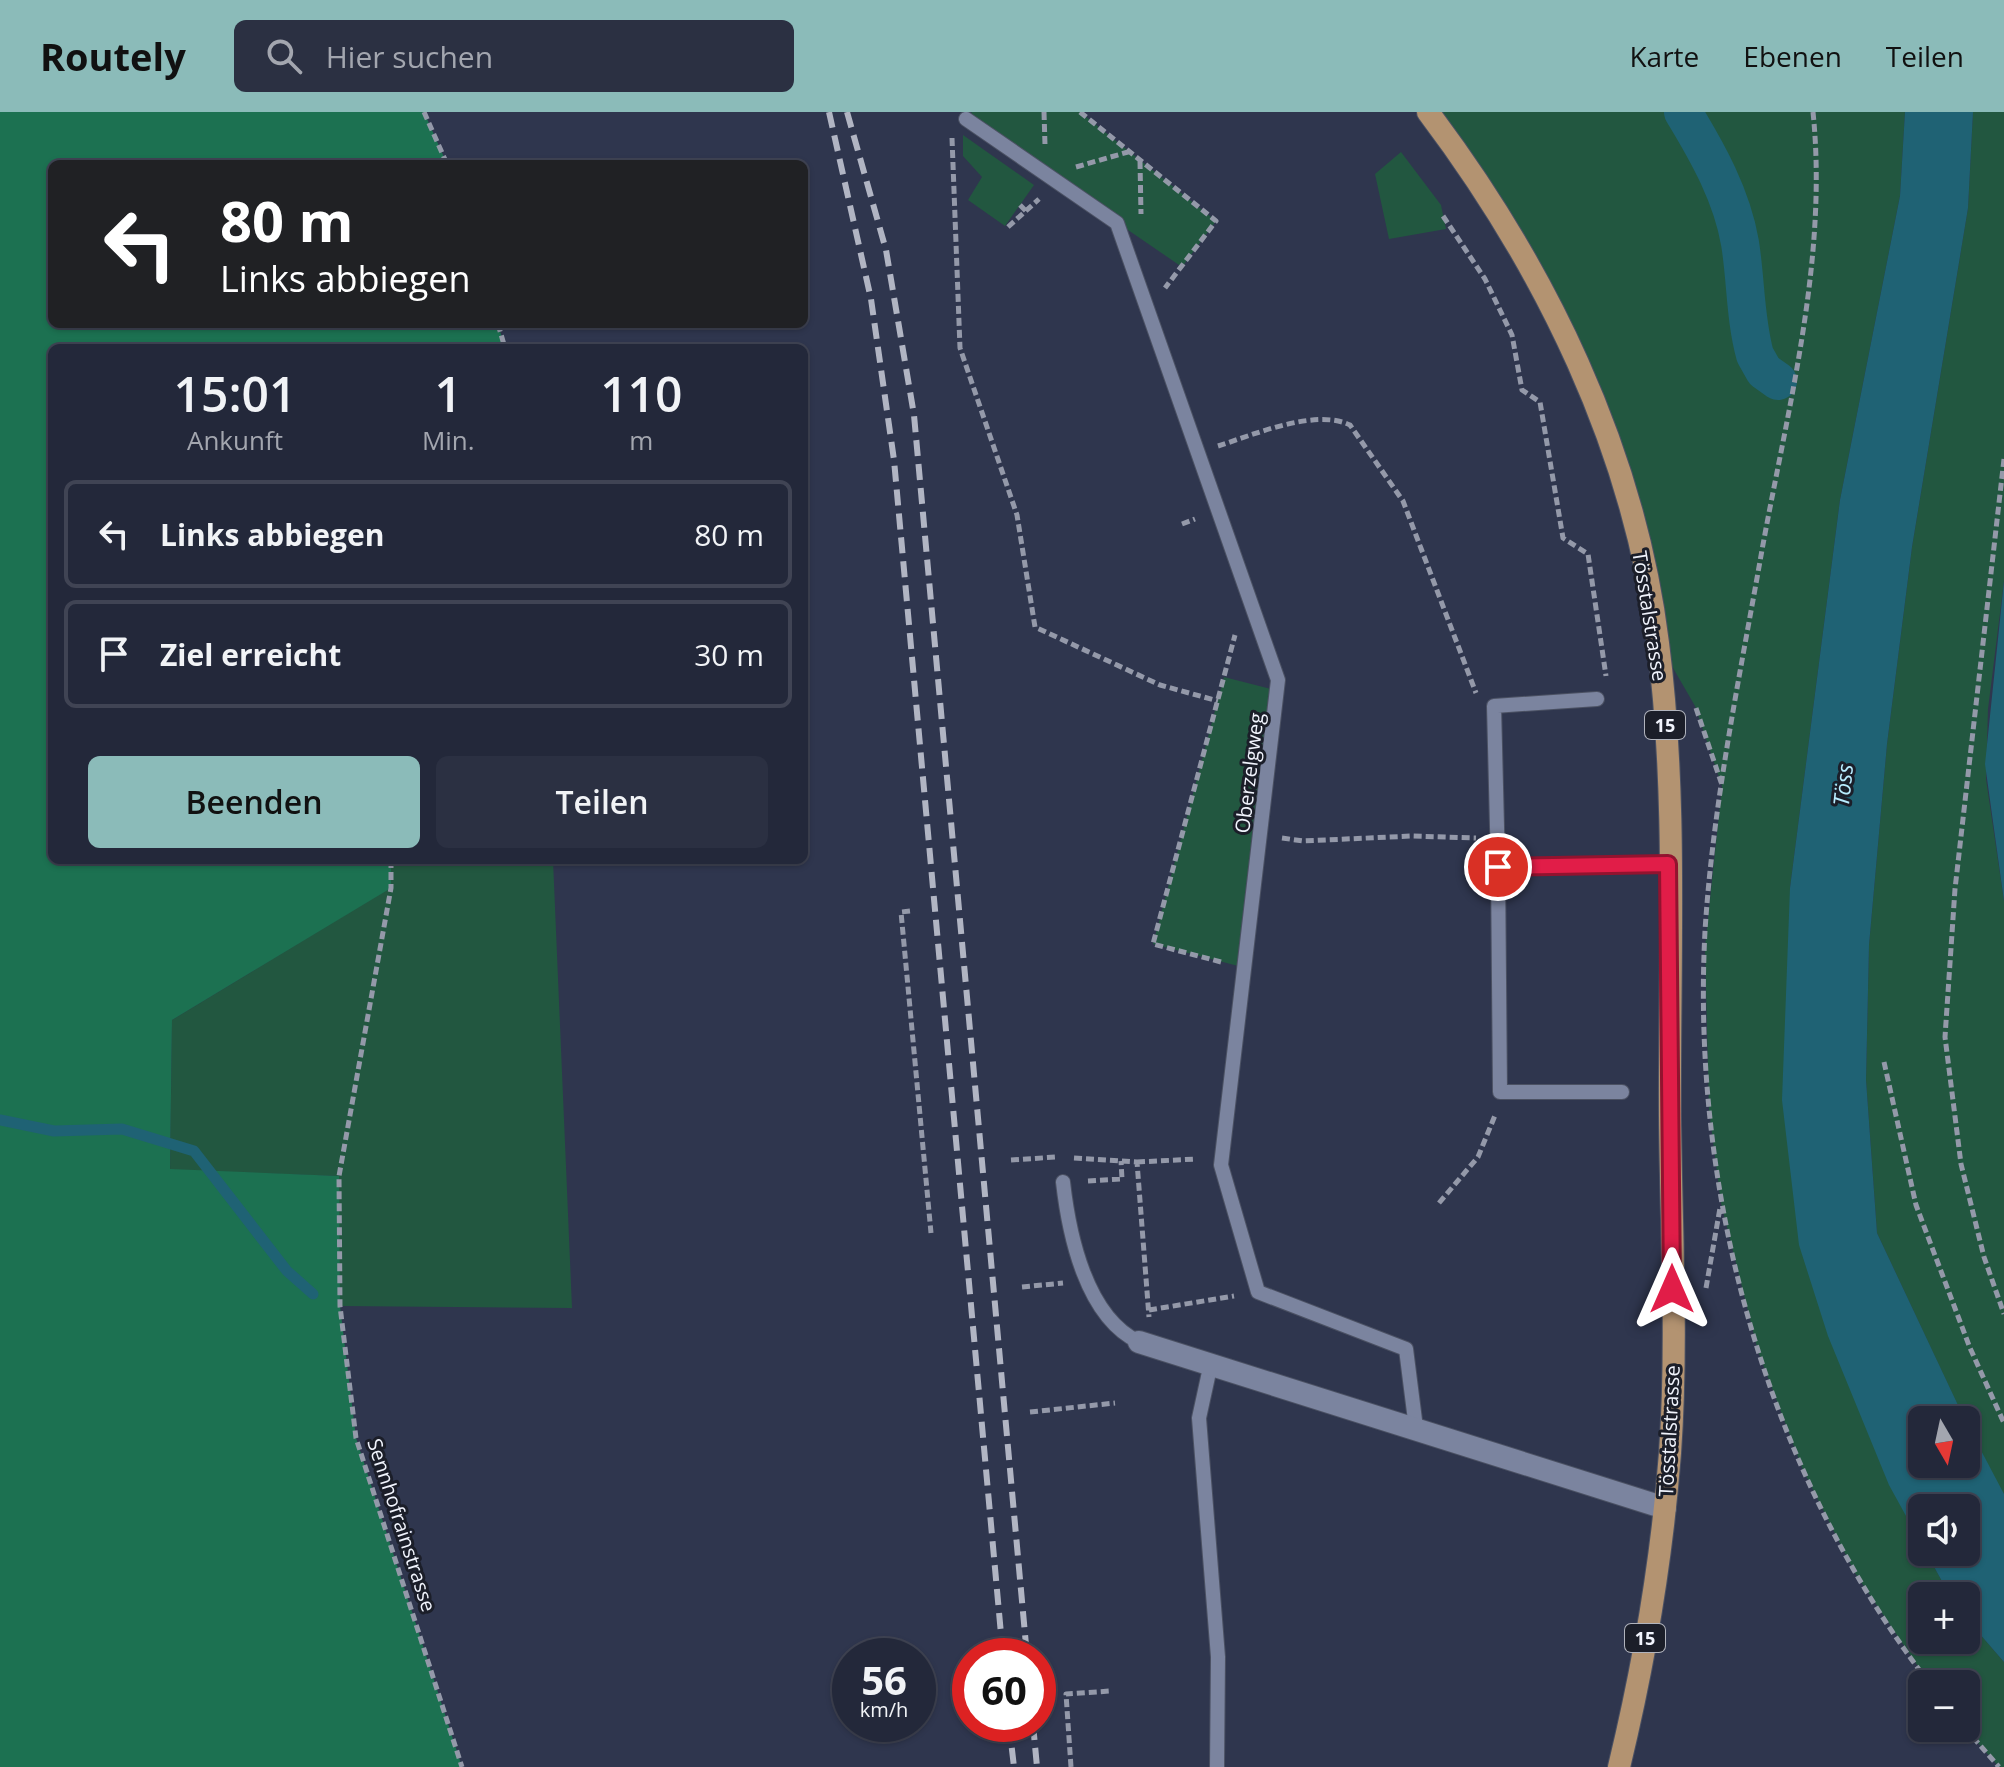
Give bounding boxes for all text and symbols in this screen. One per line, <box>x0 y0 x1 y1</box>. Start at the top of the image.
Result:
search box <box>234 20 794 92</box>
text: Routely <box>40 30 186 82</box>
icon: search <box>262 34 306 78</box>
text: Hier suchen <box>326 36 493 77</box>
text: Karte <box>1629 37 1699 75</box>
text: Ebenen <box>1743 37 1842 75</box>
text: Teilen <box>1886 37 1964 75</box>
text: 80 m <box>220 182 354 258</box>
icon: left <box>88 192 192 296</box>
text: Links abbiegen <box>220 254 471 303</box>
text: 15:01 <box>173 361 296 426</box>
text: 1 <box>435 361 462 426</box>
text: 110 <box>600 361 682 426</box>
text: Ankunft <box>187 422 283 458</box>
text: Min. <box>422 422 475 458</box>
text: m <box>629 422 653 458</box>
icon: left <box>92 512 136 556</box>
text: Links abbiegen <box>160 514 385 555</box>
text: 80 m <box>694 514 764 555</box>
street label: Tösstalstrasse <box>1626 549 1674 683</box>
icon: arrive <box>92 632 136 676</box>
text: Ziel erreicht <box>160 634 341 675</box>
text: 30 m <box>694 634 764 675</box>
street label: Oberzelgweg <box>1228 711 1270 835</box>
road number: 15 <box>1645 711 1685 739</box>
button: Beenden <box>88 756 420 848</box>
button: Teilen <box>436 756 768 848</box>
water label: Töss <box>1825 762 1859 808</box>
pin <box>1464 833 1532 901</box>
icon: arrive <box>1476 845 1520 889</box>
position arrow <box>1630 1247 1714 1331</box>
street label: Tösstalstrasse <box>1652 1365 1686 1497</box>
north arrow <box>1908 1406 1980 1478</box>
map controls <box>1908 1406 1980 1742</box>
street label: Sennhofrainstrasse <box>361 1435 443 1615</box>
button: sound <box>1908 1494 1980 1566</box>
button: + <box>1908 1582 1980 1654</box>
road number: 15 <box>1625 1624 1665 1652</box>
speed limit sign: 60 <box>952 1638 1056 1742</box>
text: 56 <box>861 1652 907 1707</box>
button: − <box>1908 1670 1980 1742</box>
text: km/h <box>860 1696 908 1723</box>

